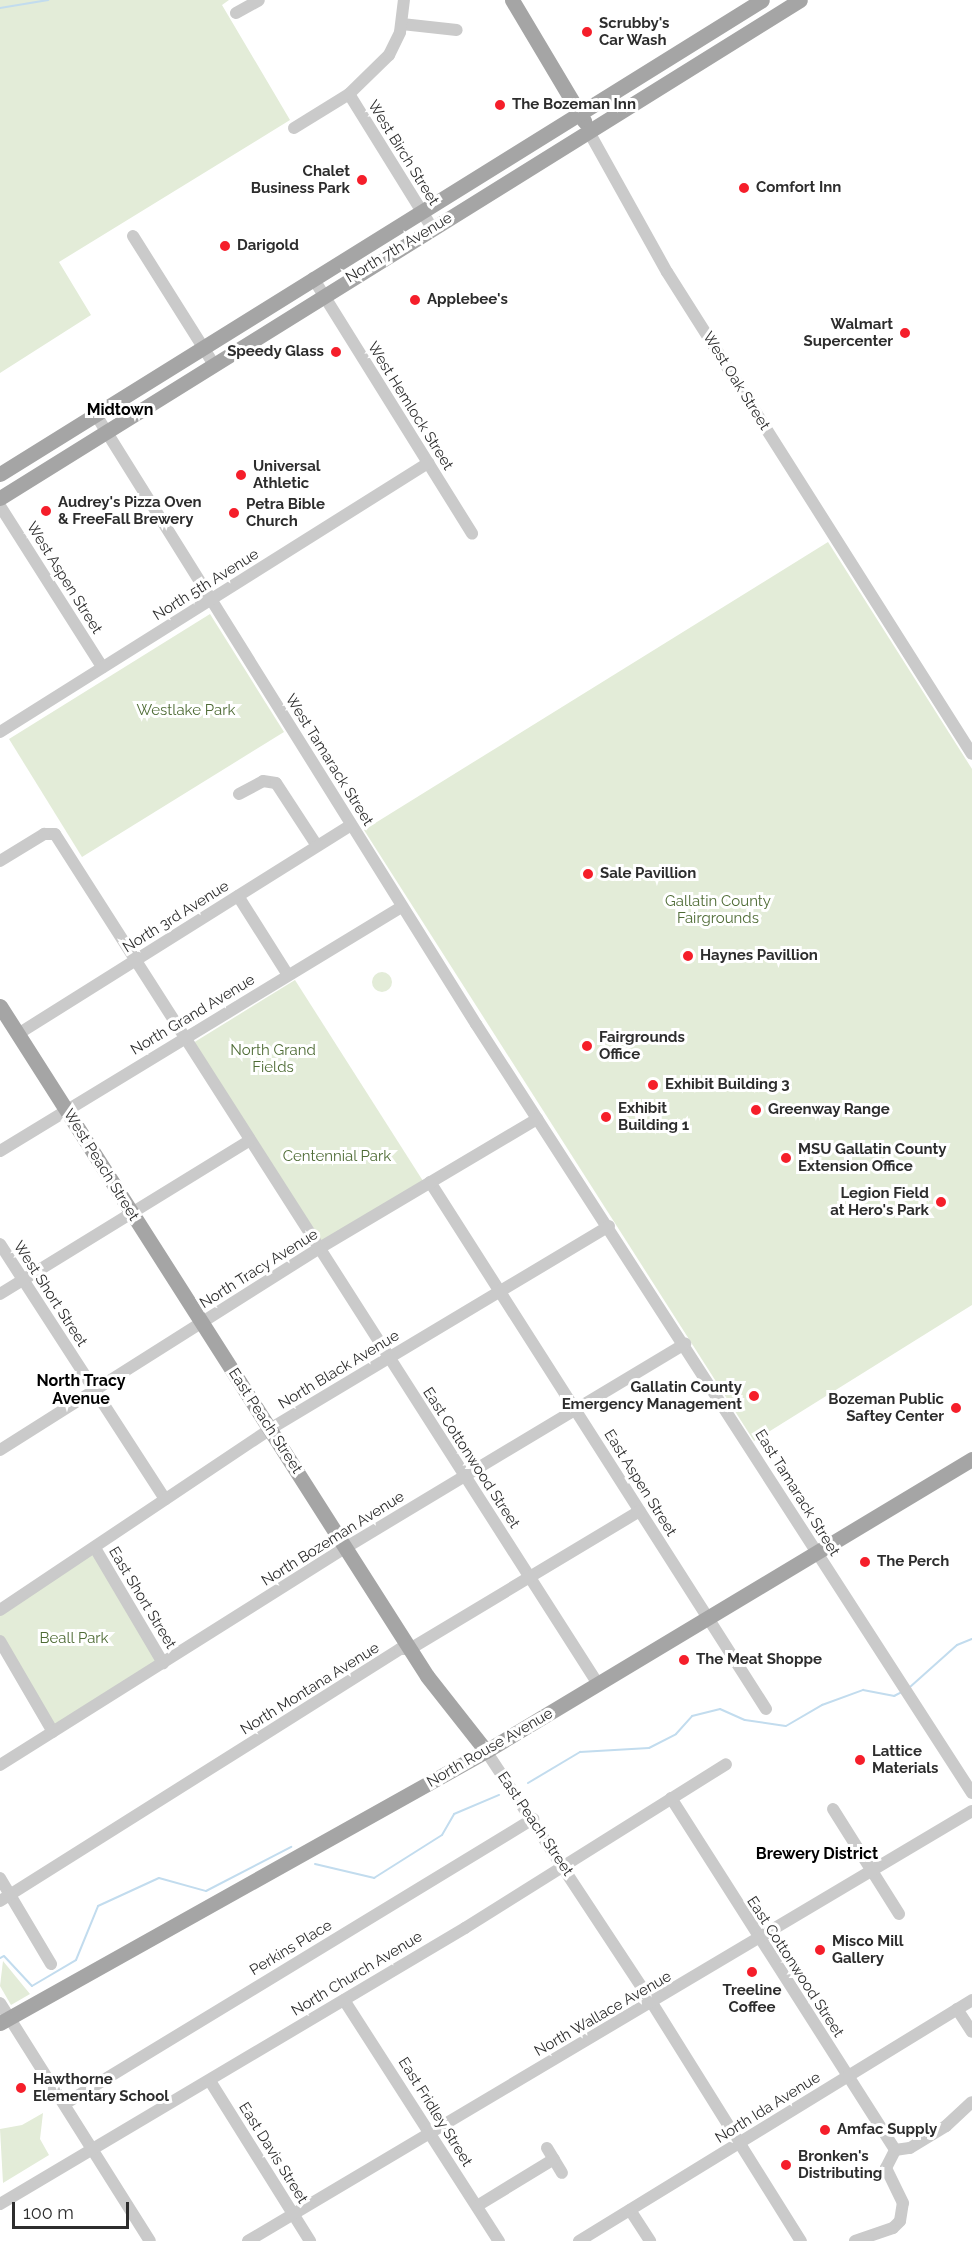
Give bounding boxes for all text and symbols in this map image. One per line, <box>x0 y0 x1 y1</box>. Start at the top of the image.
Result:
place label: Scrubby's Car Wash <box>599 14 670 49</box>
marker: Scrubby's Car Wash <box>580 25 594 39</box>
place label: The Bozeman Inn <box>512 96 636 114</box>
street label: West Birch Street <box>364 97 442 209</box>
marker: The Bozeman Inn <box>493 98 507 112</box>
place label: Chalet Business Park <box>251 162 350 197</box>
marker: Chalet Business Park <box>355 173 369 187</box>
place label: Comfort Inn <box>756 179 841 197</box>
marker: Comfort Inn <box>737 181 751 195</box>
street label: North 7th Avenue <box>342 209 456 287</box>
place label: Darigold <box>237 237 299 255</box>
marker: Darigold <box>218 239 232 253</box>
place label: Applebee's <box>427 291 508 309</box>
marker: Applebee's <box>408 293 422 307</box>
place label: Walmart Supercenter <box>804 315 893 350</box>
marker: Walmart Supercenter <box>898 326 912 340</box>
street label: West Oak Street <box>699 329 773 433</box>
street label: West Hemlock Street <box>363 339 457 473</box>
place label: Speedy Glass <box>227 343 324 361</box>
marker: Speedy Glass <box>329 345 343 359</box>
district label: Midtown <box>87 400 153 420</box>
place label: Universal Athletic <box>253 457 321 492</box>
marker: Universal Athletic <box>234 468 248 482</box>
place label: Audrey's Pizza Oven & FreeFall Brewery <box>58 493 201 528</box>
place label: Petra Bible Church <box>246 495 325 530</box>
marker: Audrey's Pizza Oven & FreeFall Brewery <box>39 504 53 518</box>
marker: Petra Bible Church <box>227 506 241 520</box>
street label: West Aspen Street <box>22 518 106 638</box>
street label: North 5th Avenue <box>150 545 262 625</box>
street label: West Tamarack Street <box>281 691 377 829</box>
park label: Westlake Park <box>137 702 235 720</box>
place label: Sale Pavillion <box>600 865 696 883</box>
marker: Sale Pavillion <box>581 867 595 881</box>
street label: North 3rd Avenue <box>119 877 233 957</box>
park label: Gallatin County Fairgrounds <box>665 892 771 927</box>
place label: Haynes Pavillion <box>700 947 818 965</box>
marker: Haynes Pavillion <box>681 949 695 963</box>
street label: North Grand Avenue <box>128 971 258 1059</box>
place label: Fairgrounds Office <box>599 1028 685 1063</box>
marker: Fairgrounds Office <box>580 1039 594 1053</box>
park label: North Grand Fields <box>230 1041 316 1076</box>
place label: Exhibit Building 3 <box>665 1076 790 1094</box>
marker: Exhibit Building 3 <box>646 1078 660 1092</box>
place label: Exhibit Building 1 <box>618 1099 689 1134</box>
place label: Greenway Range <box>768 1101 890 1119</box>
marker: Greenway Range <box>749 1103 763 1117</box>
street label: West Peach Street <box>59 1106 143 1224</box>
marker: Exhibit Building 1 <box>599 1110 613 1124</box>
place label: MSU Gallatin County Extension Office <box>798 1140 946 1175</box>
park label: Centennial Park <box>283 1148 391 1166</box>
marker: MSU Gallatin County Extension Office <box>779 1151 793 1165</box>
place label: Legion Field at Hero's Park <box>830 1184 929 1219</box>
marker: Legion Field at Hero's Park <box>934 1195 948 1209</box>
street label: North Tracy Avenue <box>196 1225 322 1313</box>
street label: West Short Street <box>9 1238 91 1350</box>
street label: North Black Avenue <box>275 1327 403 1413</box>
street label: East Peach Street <box>224 1365 306 1477</box>
district label: North Tracy Avenue <box>36 1371 126 1409</box>
place label: Gallatin County Emergency Management <box>561 1378 742 1413</box>
street label: East Cottonwood Street <box>419 1384 523 1532</box>
marker: Gallatin County Emergency Management <box>747 1389 761 1403</box>
place label: Bozeman Public Saftey Center <box>828 1390 944 1425</box>
marker: Bozeman Public Saftey Center <box>949 1401 963 1415</box>
street label: East Aspen Street <box>600 1426 680 1540</box>
street label: East Tamarack Street <box>751 1426 843 1560</box>
street label: North Bozeman Avenue <box>258 1488 408 1590</box>
street label: East Short Street <box>104 1544 180 1652</box>
place label: The Perch <box>877 1553 949 1571</box>
marker: The Perch <box>858 1555 872 1569</box>
park label: Beall Park <box>39 1630 109 1648</box>
street label: North Montana Avenue <box>237 1639 383 1739</box>
place label: The Meat Shoppe <box>696 1651 822 1669</box>
marker: The Meat Shoppe <box>677 1653 691 1667</box>
street label: North Rouse Avenue <box>424 1704 556 1792</box>
place label: Lattice Materials <box>872 1742 938 1777</box>
marker: Lattice Materials <box>853 1753 867 1767</box>
street label: East Peach Street <box>493 1768 577 1880</box>
district label: Brewery District <box>756 1844 878 1864</box>
street label: East Cottonwood Street <box>743 1893 847 2041</box>
street label: Perkins Place <box>247 1916 335 1980</box>
street label: North Church Avenue <box>288 1928 426 2020</box>
place label: Misco Mill Gallery <box>832 1932 904 1967</box>
marker: Misco Mill Gallery <box>813 1943 827 1957</box>
marker: Treeline Coffee <box>745 1965 759 1979</box>
street label: North Wallace Avenue <box>531 1967 675 2061</box>
place label: Treeline Coffee <box>723 1981 781 2016</box>
street label: East Fridley Street <box>394 2054 476 2170</box>
street label: North Ida Avenue <box>712 2068 824 2148</box>
place label: Hawthorne Elementary School <box>33 2070 169 2105</box>
marker: Hawthorne Elementary School <box>14 2081 28 2095</box>
street label: East Davis Street <box>235 2099 311 2207</box>
place label: Amfac Supply <box>837 2121 937 2139</box>
marker: Amfac Supply <box>818 2123 832 2137</box>
place label: Bronken's Distributing <box>798 2147 882 2182</box>
marker: Bronken's Distributing <box>779 2158 793 2172</box>
scale bar <box>15 2190 132 2228</box>
text: 100 m <box>23 2202 74 2223</box>

